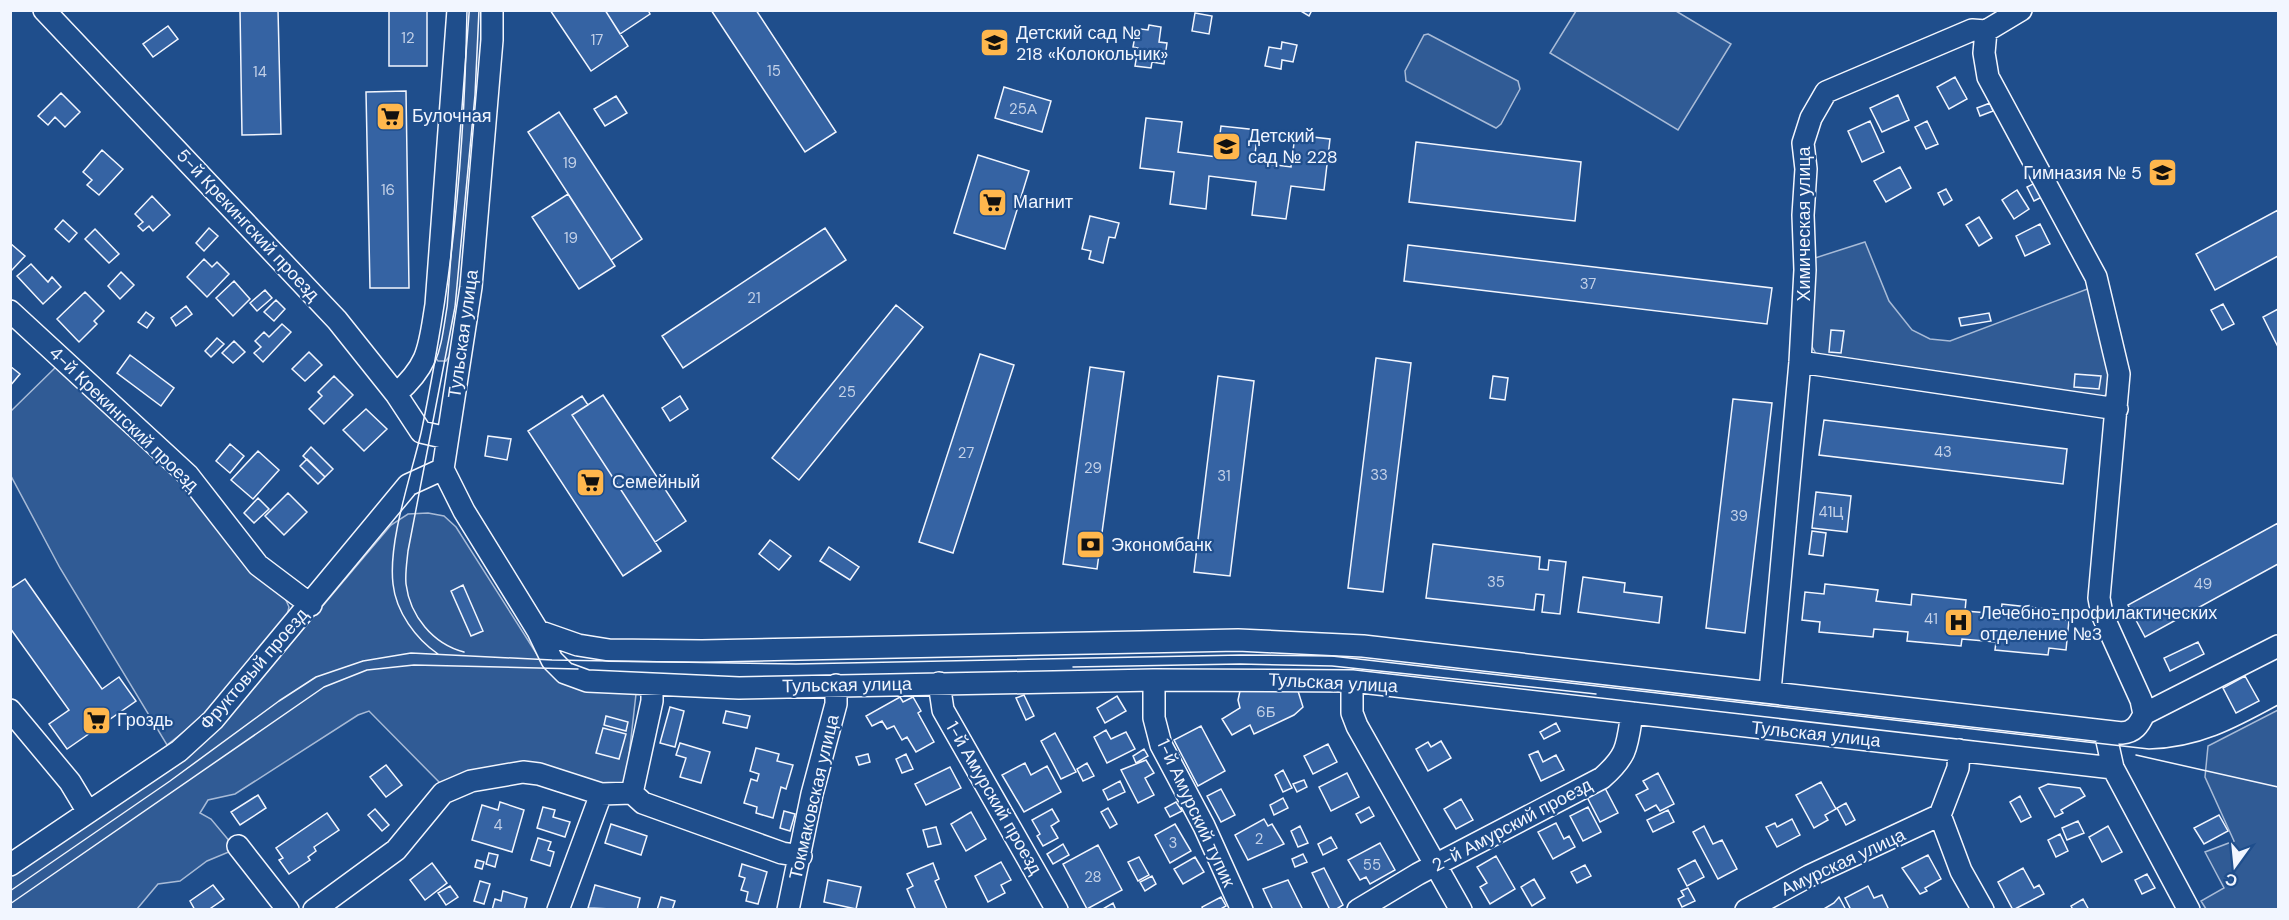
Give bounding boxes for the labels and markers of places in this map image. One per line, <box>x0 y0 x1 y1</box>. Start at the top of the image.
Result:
place label: Детский сад № 218 «Колокольчик» <box>1016 21 1168 66</box>
school or university icon: Детский сад № 218 «Колокольчик» <box>979 27 1011 59</box>
supermarket icon: Булочная <box>375 100 407 132</box>
place label: Булочная <box>412 104 491 128</box>
place label: Детский сад № 228 <box>1248 124 1338 169</box>
school or university icon: Детский сад № 228 <box>1211 130 1243 162</box>
school or university icon: Гимназия № 5 <box>2147 157 2179 189</box>
place label: Гимназия № 5 <box>2023 161 2142 185</box>
supermarket icon: Магнит <box>976 186 1008 218</box>
place label: Магнит <box>1013 190 1073 214</box>
supermarket icon: Семейный <box>575 466 607 498</box>
place label: Семейный <box>612 470 700 494</box>
bank icon: Экономбанк <box>1074 529 1106 561</box>
place label: Экономбанк <box>1111 533 1212 557</box>
place label: Лечебно-профилактических отделение №3 <box>1980 601 2217 646</box>
hospital icon: Лечебно-профилактических отделение №3 <box>1943 607 1975 639</box>
supermarket icon: Гроздь <box>80 704 112 736</box>
place label: Гроздь <box>117 708 173 732</box>

